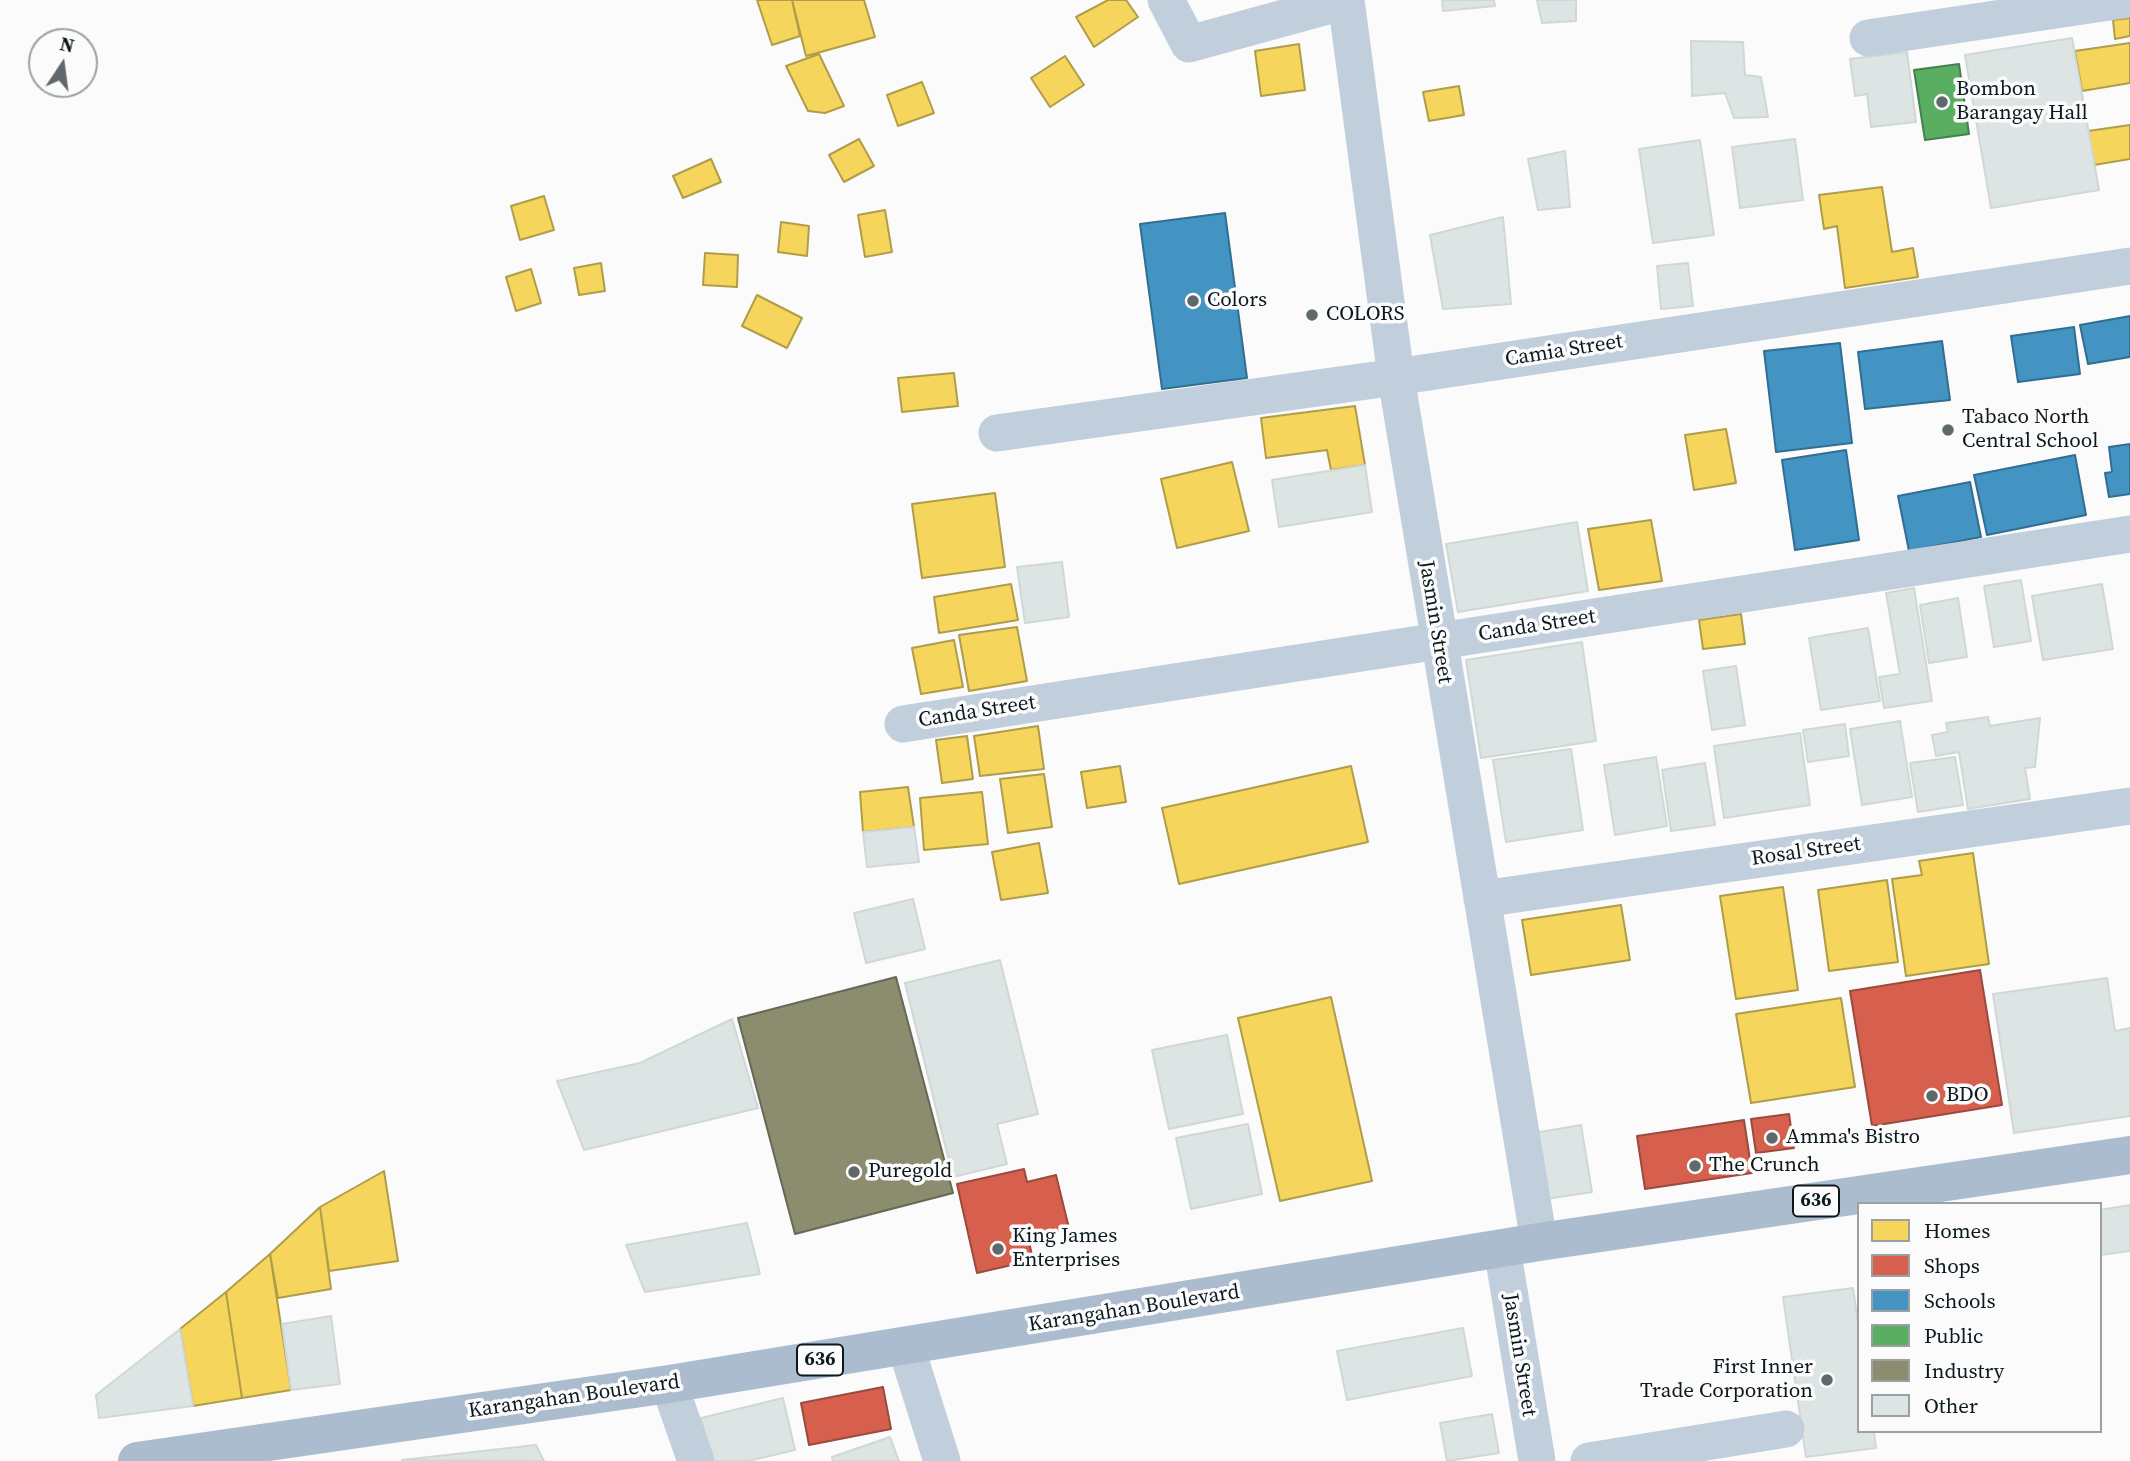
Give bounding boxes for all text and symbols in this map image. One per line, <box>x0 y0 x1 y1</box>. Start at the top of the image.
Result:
north arrow <box>28 28 98 98</box>
text: N <box>58 30 77 59</box>
place label: Bombon Barangay Hall <box>1956 77 2088 127</box>
marker: Bombon Barangay Hall <box>1934 94 1950 110</box>
place label: Colors <box>1207 288 1267 314</box>
marker: Colors <box>1185 293 1201 309</box>
place label: COLORS <box>1326 302 1404 328</box>
marker: COLORS <box>1304 307 1320 323</box>
street label: Camia Street <box>1503 329 1625 373</box>
place label: Tabaco North Central School <box>1962 405 2098 455</box>
marker: Tabaco North Central School <box>1940 422 1956 438</box>
street label: Jasmin Street <box>1413 559 1457 685</box>
street label: Canda Street <box>1477 604 1597 648</box>
street label: Canda Street <box>917 690 1037 734</box>
street label: Rosal Street <box>1750 832 1862 872</box>
place label: BDO <box>1946 1083 1989 1109</box>
marker: BDO <box>1924 1088 1940 1104</box>
place label: Amma's Bistro <box>1786 1125 1920 1151</box>
marker: Amma's Bistro <box>1764 1130 1780 1146</box>
place label: The Crunch <box>1709 1153 1820 1179</box>
marker: The Crunch <box>1687 1158 1703 1174</box>
place label: Puregold <box>868 1159 952 1185</box>
marker: Puregold <box>846 1164 862 1180</box>
road number: 636 <box>1793 1186 1839 1217</box>
legend <box>1857 1202 2102 1433</box>
text: Homes <box>1924 1216 1990 1245</box>
place label: King James Enterprises <box>1012 1224 1120 1274</box>
marker: King James Enterprises <box>990 1241 1006 1257</box>
text: Shops <box>1924 1251 1980 1280</box>
street label: Karangahan Boulevard <box>1027 1280 1241 1338</box>
text: Schools <box>1924 1286 1996 1315</box>
street label: Jasmin Street <box>1497 1292 1541 1418</box>
text: Public <box>1924 1321 1983 1350</box>
road number: 636 <box>797 1344 843 1376</box>
place label: First Inner Trade Corporation <box>1640 1355 1813 1405</box>
text: Industry <box>1924 1356 2004 1385</box>
street label: Karangahan Boulevard <box>467 1370 681 1424</box>
marker: First Inner Trade Corporation <box>1819 1372 1835 1388</box>
text: Other <box>1924 1391 1978 1420</box>

